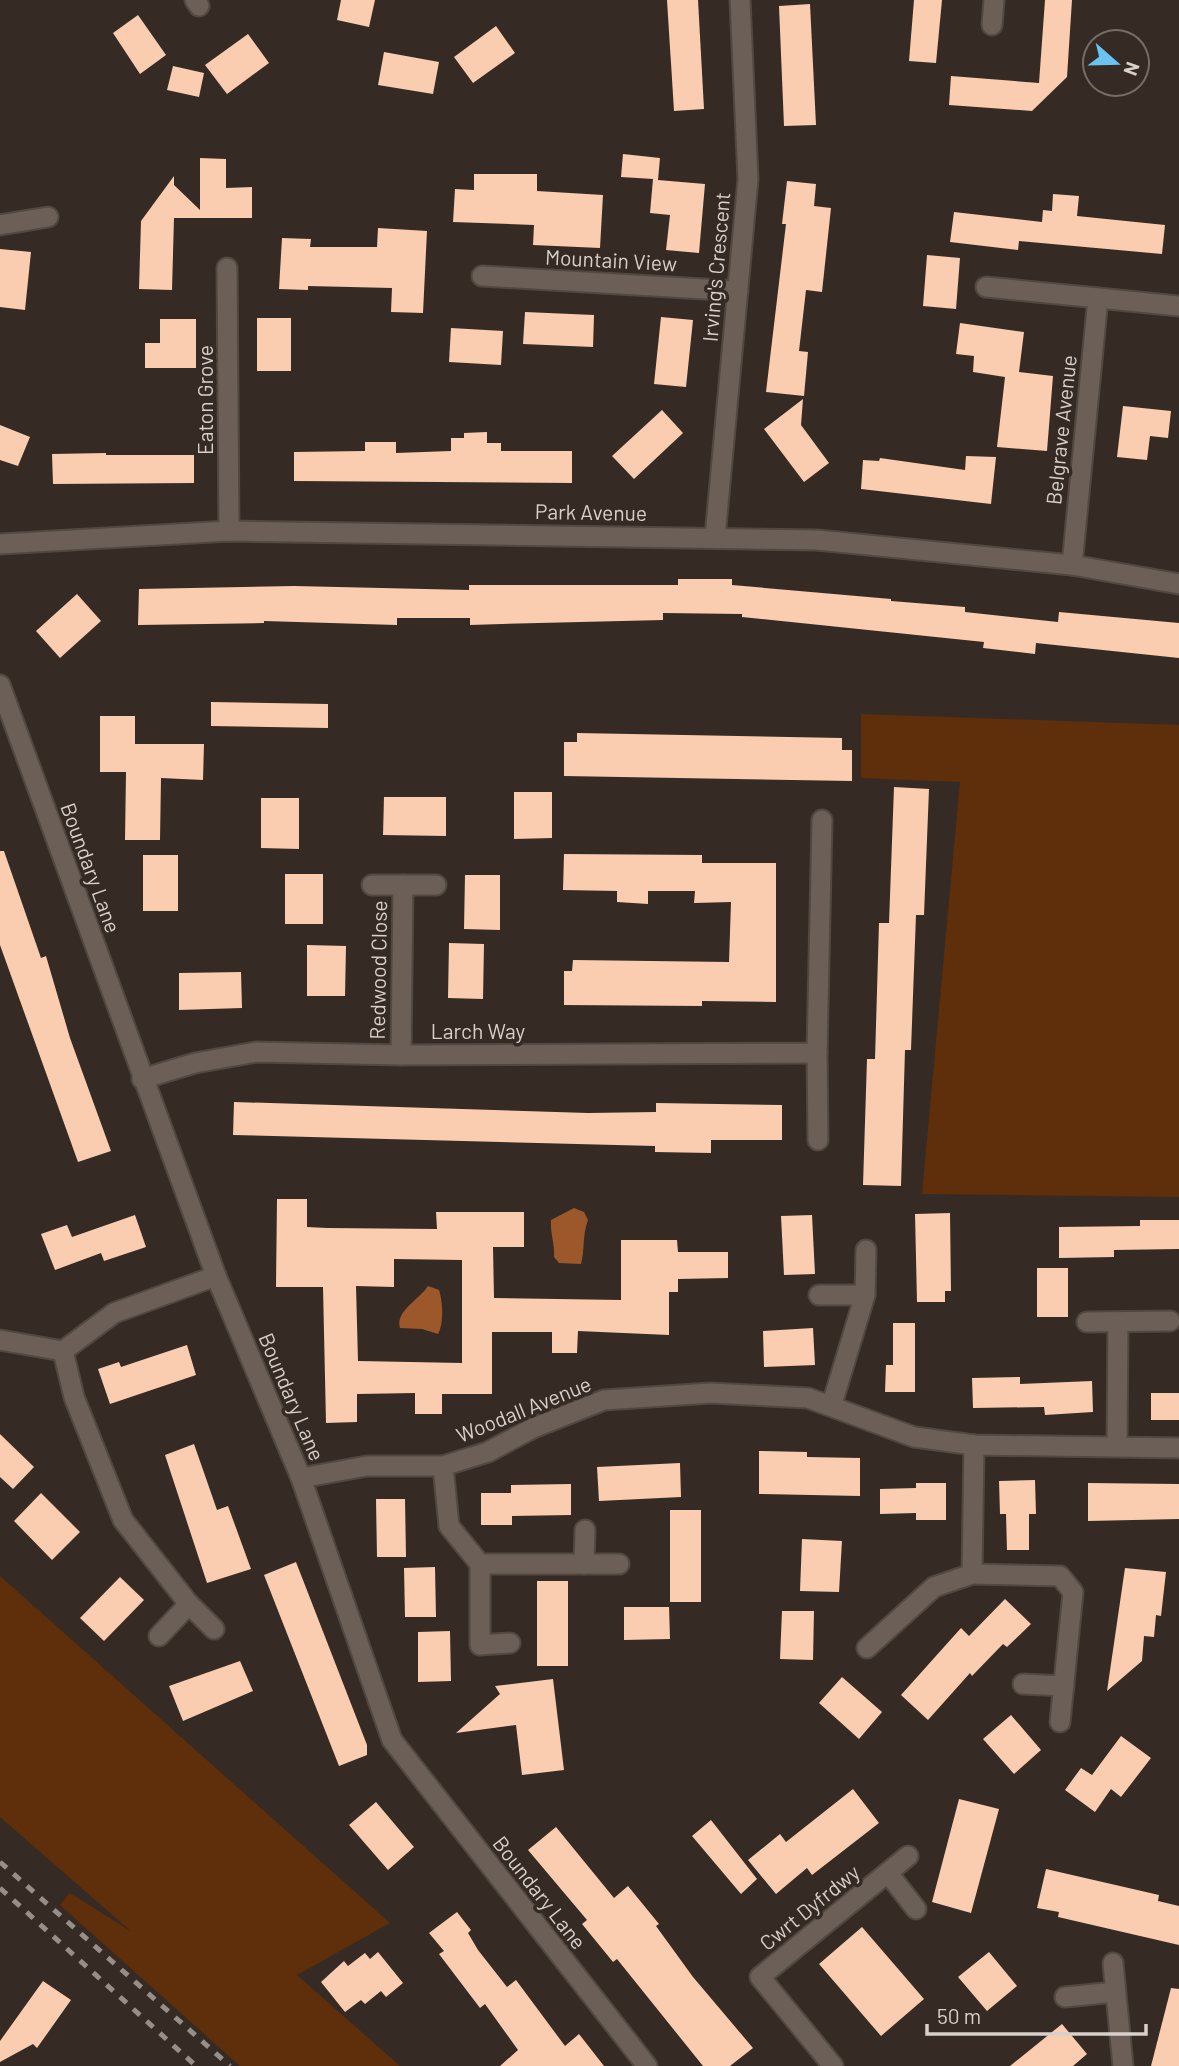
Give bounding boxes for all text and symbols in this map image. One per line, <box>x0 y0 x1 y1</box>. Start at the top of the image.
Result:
north arrow <box>1081 28 1151 98</box>
text: N <box>1119 59 1145 79</box>
street label: Irving's Crescent <box>697 191 735 343</box>
street label: Mountain View <box>544 244 678 275</box>
street label: Eaton Grove <box>192 345 217 455</box>
street label: Belgrave Avenue <box>1040 354 1081 506</box>
street label: Park Avenue <box>535 498 647 525</box>
street label: Boundary Lane <box>56 799 126 936</box>
street label: Redwood Close <box>364 900 391 1040</box>
street label: Larch Way <box>431 1018 525 1043</box>
street label: Boundary Lane <box>254 1329 331 1464</box>
street label: Woodall Avenue <box>452 1370 594 1447</box>
street label: Boundary Lane <box>488 1831 592 1954</box>
street label: Cwrt Dyfrdwy <box>754 1859 864 1955</box>
scale bar <box>927 1993 1146 2037</box>
text: 50 m <box>937 2003 981 2028</box>

